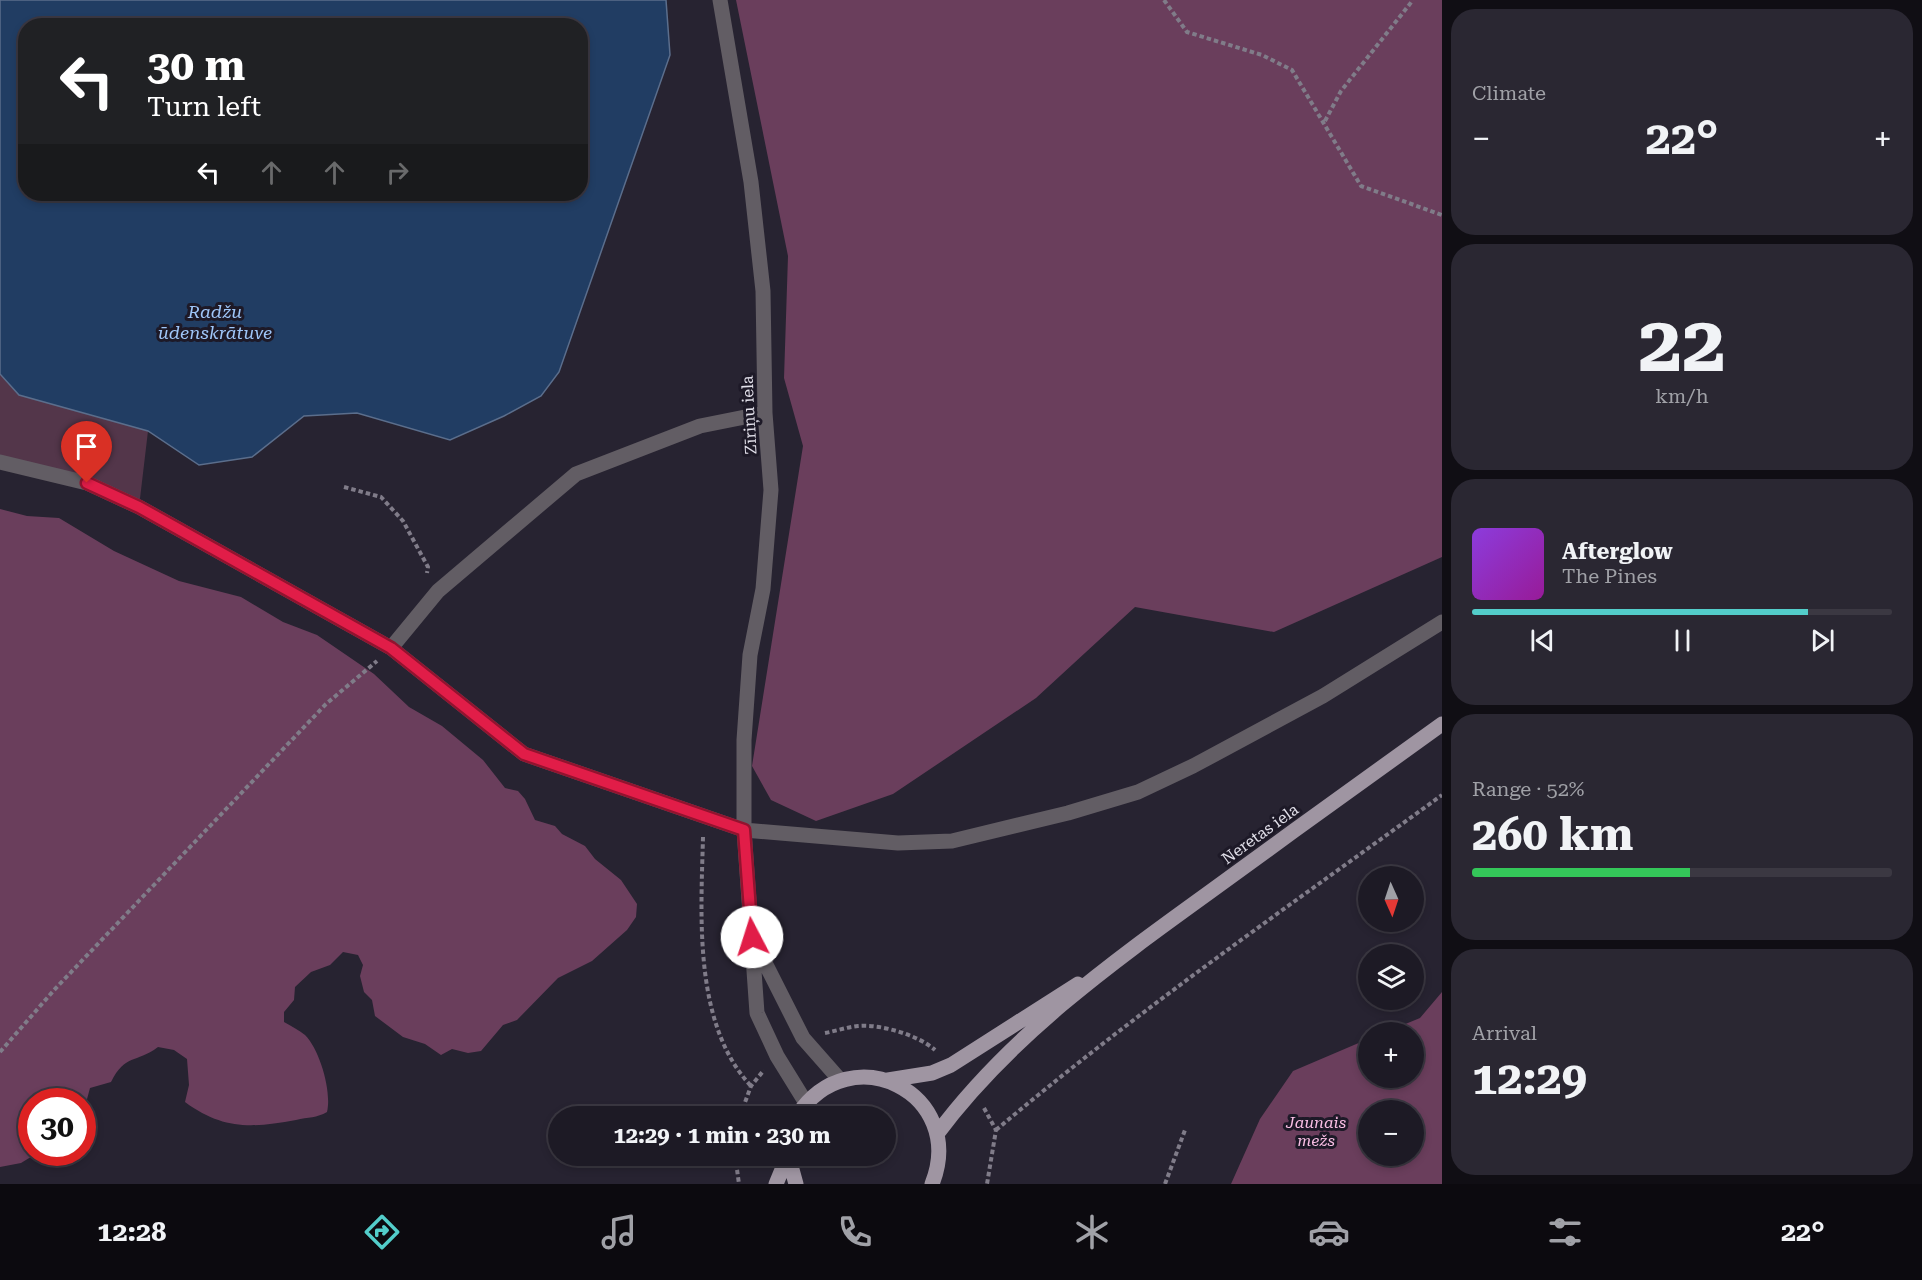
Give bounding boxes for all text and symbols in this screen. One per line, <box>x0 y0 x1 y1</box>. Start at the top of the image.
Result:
text: 30 m <box>147 41 245 90</box>
icon: left <box>48 42 126 120</box>
text: Climate <box>1472 81 1546 105</box>
text: Turn left <box>147 91 261 123</box>
text: 22° <box>1646 112 1718 165</box>
text: − <box>1472 119 1490 158</box>
text: + <box>1874 119 1892 158</box>
icon: left <box>192 156 225 189</box>
icon: ahead <box>255 156 288 189</box>
icon: ahead <box>318 156 351 189</box>
icon: right <box>381 156 414 189</box>
text: 22 <box>1638 299 1726 390</box>
water label: Radžu ūdenskrātuve <box>158 301 272 343</box>
street label: Zīriņu iela <box>737 375 762 455</box>
text: km/h <box>1655 384 1709 408</box>
pin <box>61 421 112 483</box>
icon: arrive <box>70 430 103 463</box>
text: Afterglow <box>1562 539 1673 564</box>
text: The Pines <box>1562 564 1657 588</box>
icon: previous <box>1526 624 1559 657</box>
icon: pause <box>1666 624 1699 657</box>
icon: next <box>1806 624 1839 657</box>
text: Range · 52% <box>1472 777 1584 801</box>
street label: Neretas iela <box>1218 800 1302 868</box>
text: 260 km <box>1472 808 1633 861</box>
north arrow <box>1358 866 1424 932</box>
map controls <box>1358 866 1424 1166</box>
position arrow <box>720 905 784 969</box>
button: layers <box>1358 944 1424 1010</box>
text: Arrival <box>1472 1021 1537 1045</box>
button: + <box>1358 1022 1424 1088</box>
text: 12:29 <box>1472 1052 1587 1105</box>
speed limit sign: 30 <box>18 1088 96 1166</box>
button: − <box>1358 1100 1424 1166</box>
park label: Jaunais mežs <box>1285 1113 1346 1150</box>
text: 12:29 · 1 min · 230 m <box>613 1123 831 1148</box>
icon: directions <box>361 1211 403 1253</box>
icon: music <box>598 1211 640 1253</box>
icon: phone <box>834 1211 876 1253</box>
icon: climate <box>1071 1211 1113 1253</box>
icon: car <box>1308 1211 1350 1253</box>
icon: filters <box>1544 1211 1586 1253</box>
text: 12:28 <box>97 1216 166 1248</box>
text: 22° <box>1781 1216 1825 1248</box>

